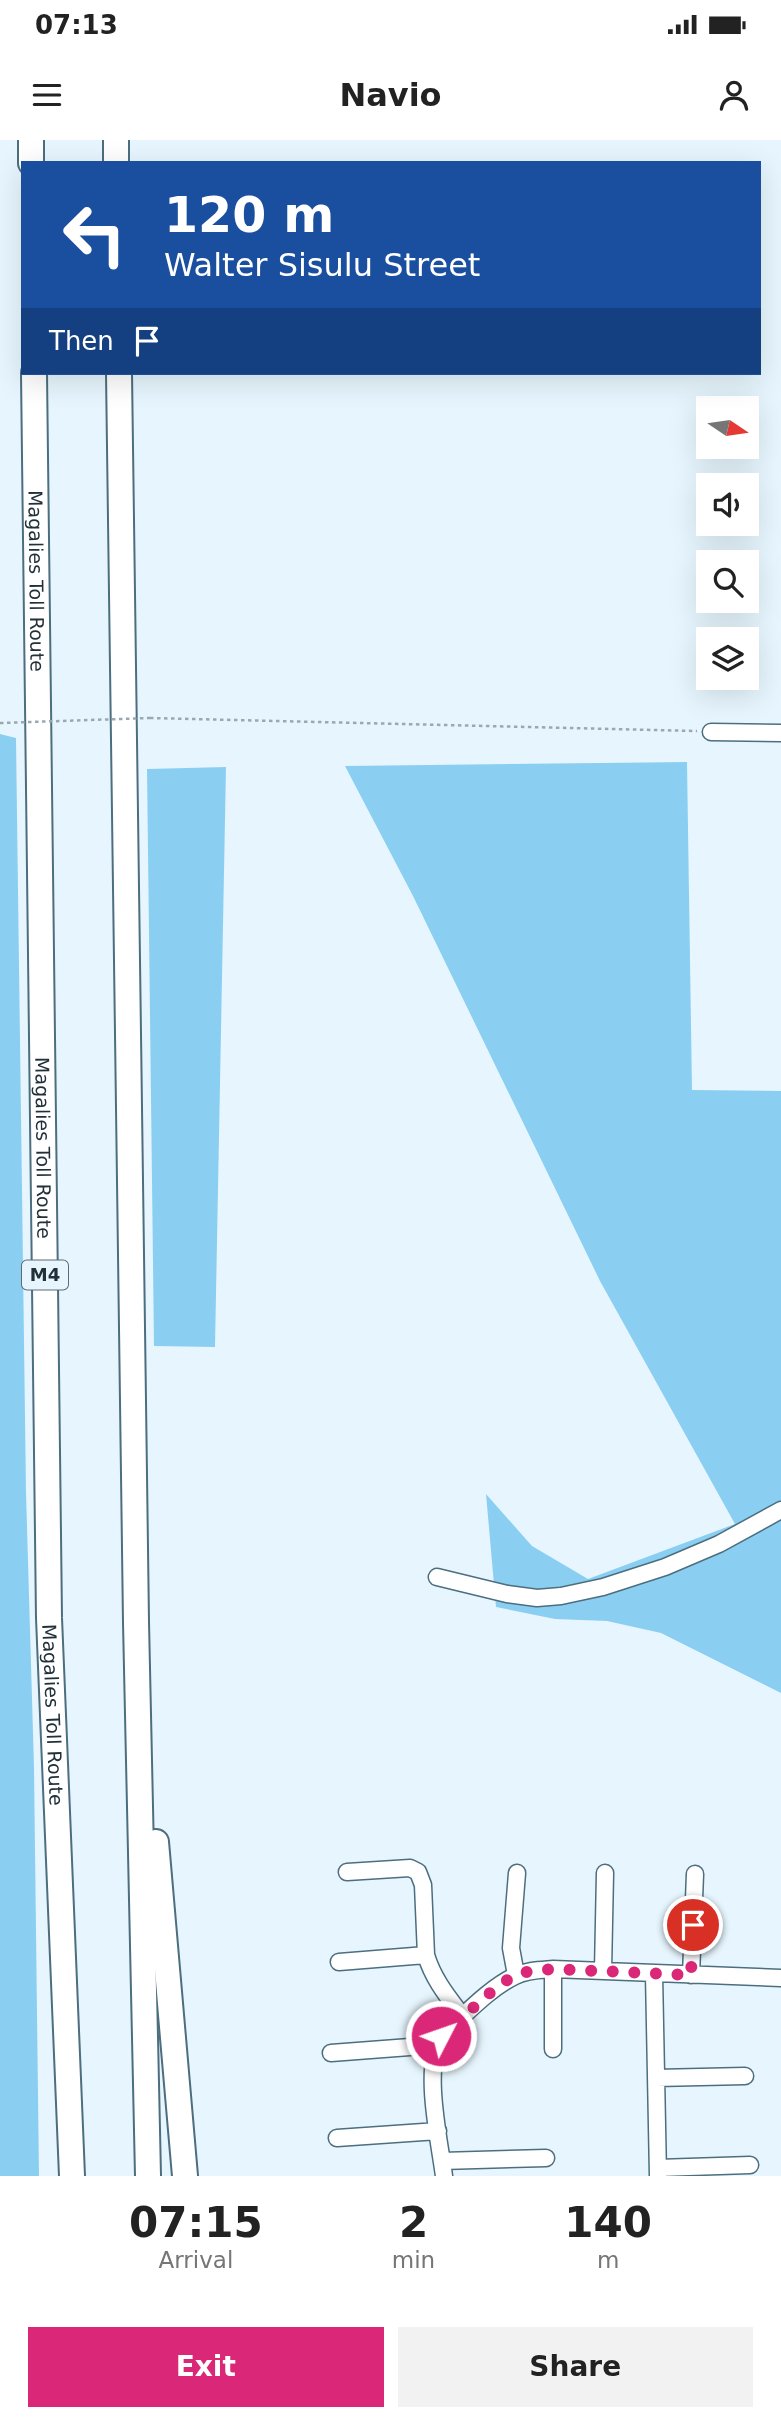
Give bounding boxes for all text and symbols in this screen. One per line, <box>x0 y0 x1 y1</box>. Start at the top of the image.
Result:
text: 07:13 <box>35 10 118 40</box>
icon: menu <box>28 76 66 114</box>
text: Navio <box>339 76 442 114</box>
icon: person <box>715 76 753 114</box>
text: 120 m <box>164 187 334 244</box>
icon: left <box>49 189 140 280</box>
text: Walter Sisulu Street <box>164 246 480 284</box>
icon: arrive <box>128 322 166 360</box>
text: Then <box>49 326 114 356</box>
north arrow <box>696 396 760 458</box>
map controls <box>696 396 759 690</box>
button: sound <box>696 473 759 536</box>
street label: Magalies Toll Route <box>24 490 49 672</box>
button: search <box>696 550 759 613</box>
button: layers <box>696 627 759 690</box>
street label: Magalies Toll Route <box>31 1057 55 1239</box>
road number: M4 <box>22 1260 68 1290</box>
street label: Magalies Toll Route <box>38 1624 68 1806</box>
pin <box>663 1895 723 1955</box>
icon: arrive <box>674 1906 712 1944</box>
position arrow <box>404 1999 478 2073</box>
text: 07:15 <box>129 2198 263 2247</box>
text: 2 <box>399 2198 428 2247</box>
text: 140 <box>564 2198 652 2247</box>
text: Arrival <box>159 2247 233 2273</box>
text: min <box>392 2247 435 2273</box>
text: m <box>597 2247 619 2273</box>
button: Exit <box>28 2327 384 2407</box>
button: Share <box>398 2327 753 2407</box>

